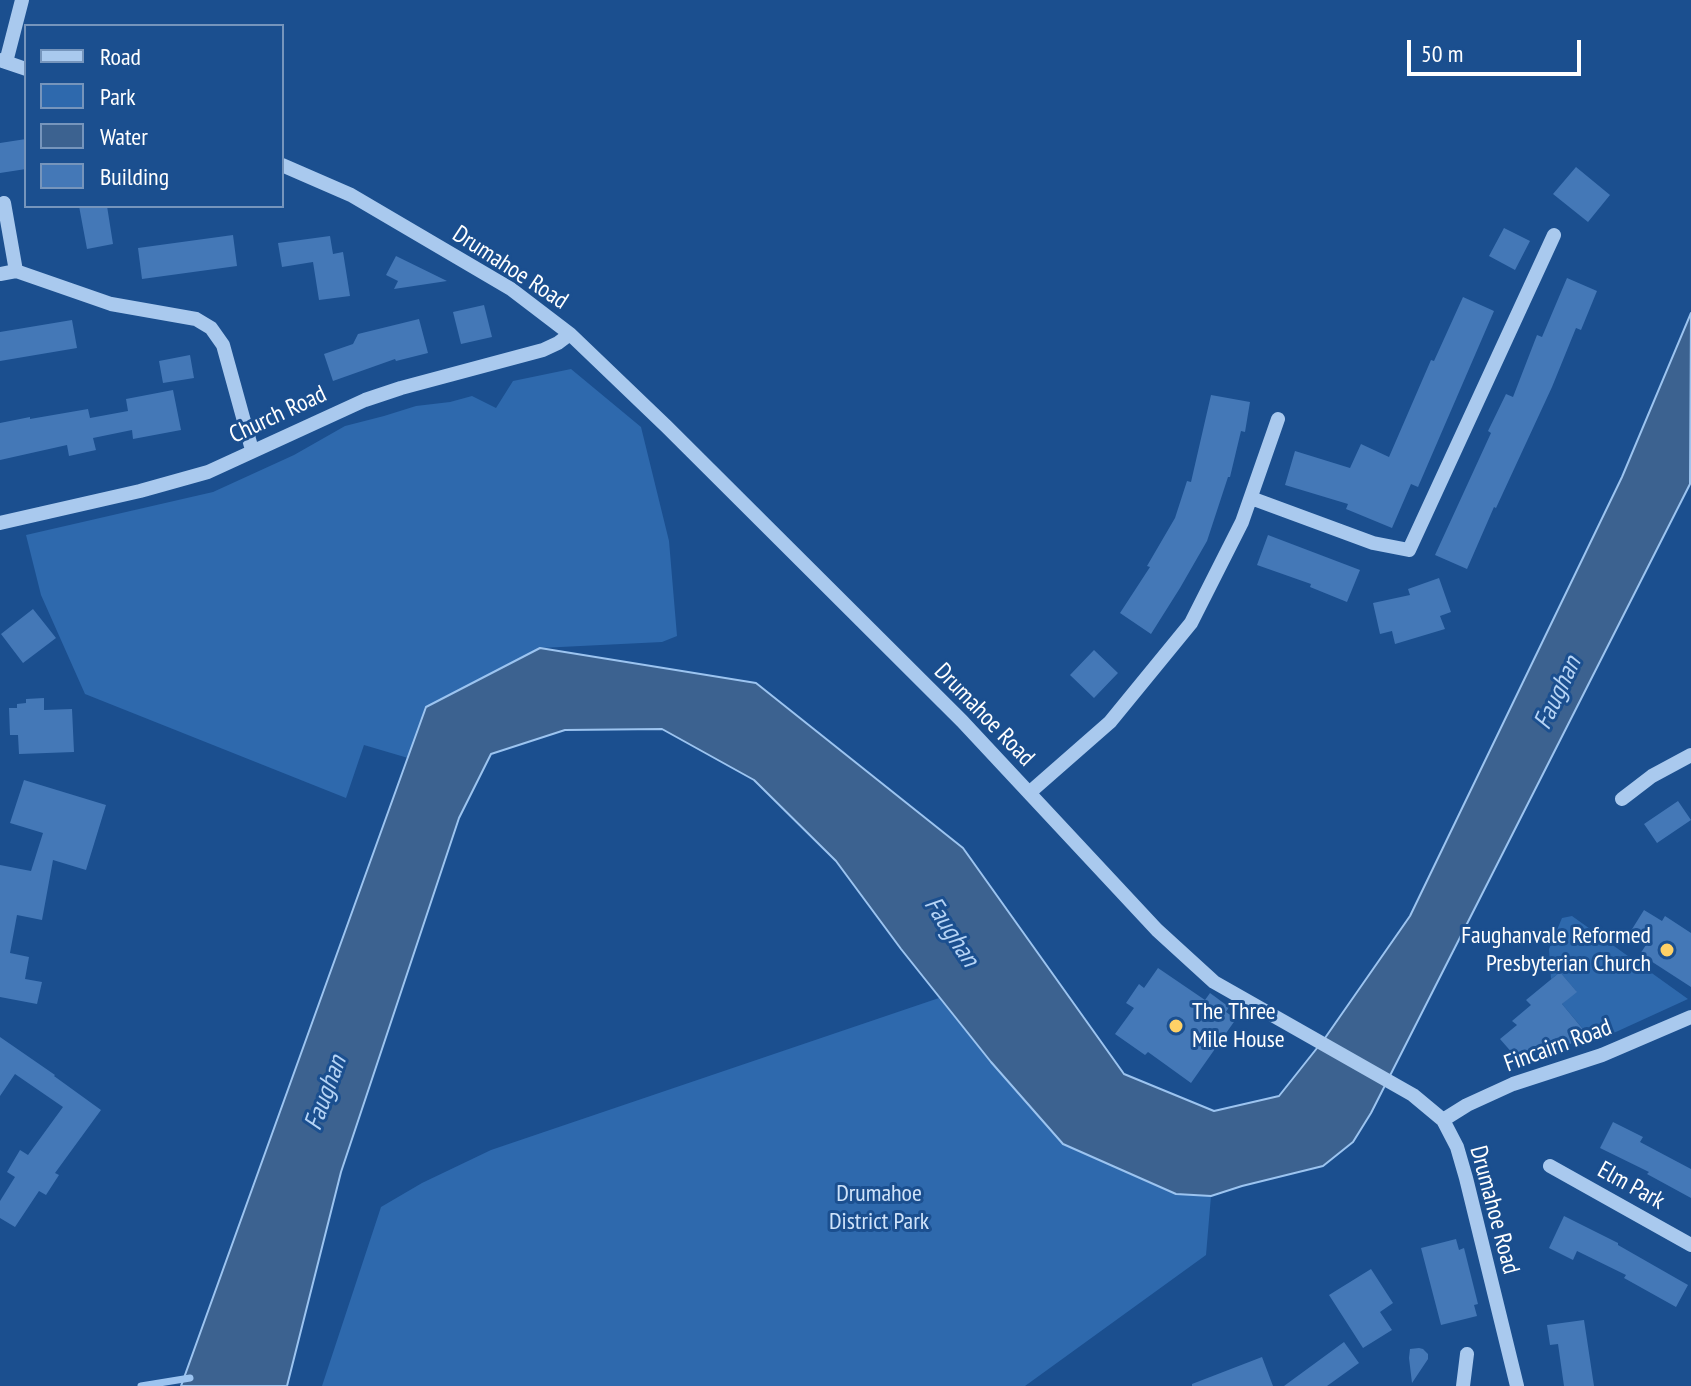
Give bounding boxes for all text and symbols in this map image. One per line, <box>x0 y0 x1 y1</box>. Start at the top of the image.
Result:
legend <box>24 24 284 208</box>
scale bar <box>1411 24 1585 74</box>
text: 50 m <box>1421 38 1463 69</box>
text: Road <box>100 41 141 72</box>
text: Park <box>100 81 136 112</box>
text: Water <box>100 121 148 152</box>
text: Building <box>100 161 169 192</box>
street label: Drumahoe Road <box>447 220 573 316</box>
street label: Church Road <box>225 380 331 450</box>
water label: Faughan <box>1528 652 1588 734</box>
street label: Drumahoe Road <box>928 658 1040 772</box>
water label: Faughan <box>917 891 985 973</box>
place label: Faughanvale Reformed Presbyterian Church <box>1461 922 1651 978</box>
marker: Faughanvale Reformed Presbyterian Church <box>1658 941 1676 959</box>
place label: The Three Mile House <box>1192 998 1285 1054</box>
street label: Fincairn Road <box>1500 1013 1616 1079</box>
marker: The Three Mile House <box>1167 1017 1185 1035</box>
water label: Faughan <box>298 1052 354 1134</box>
street label: Drumahoe Road <box>1463 1143 1525 1277</box>
street label: Elm Park <box>1592 1156 1670 1216</box>
park label: Drumahoe District Park <box>829 1180 929 1236</box>

